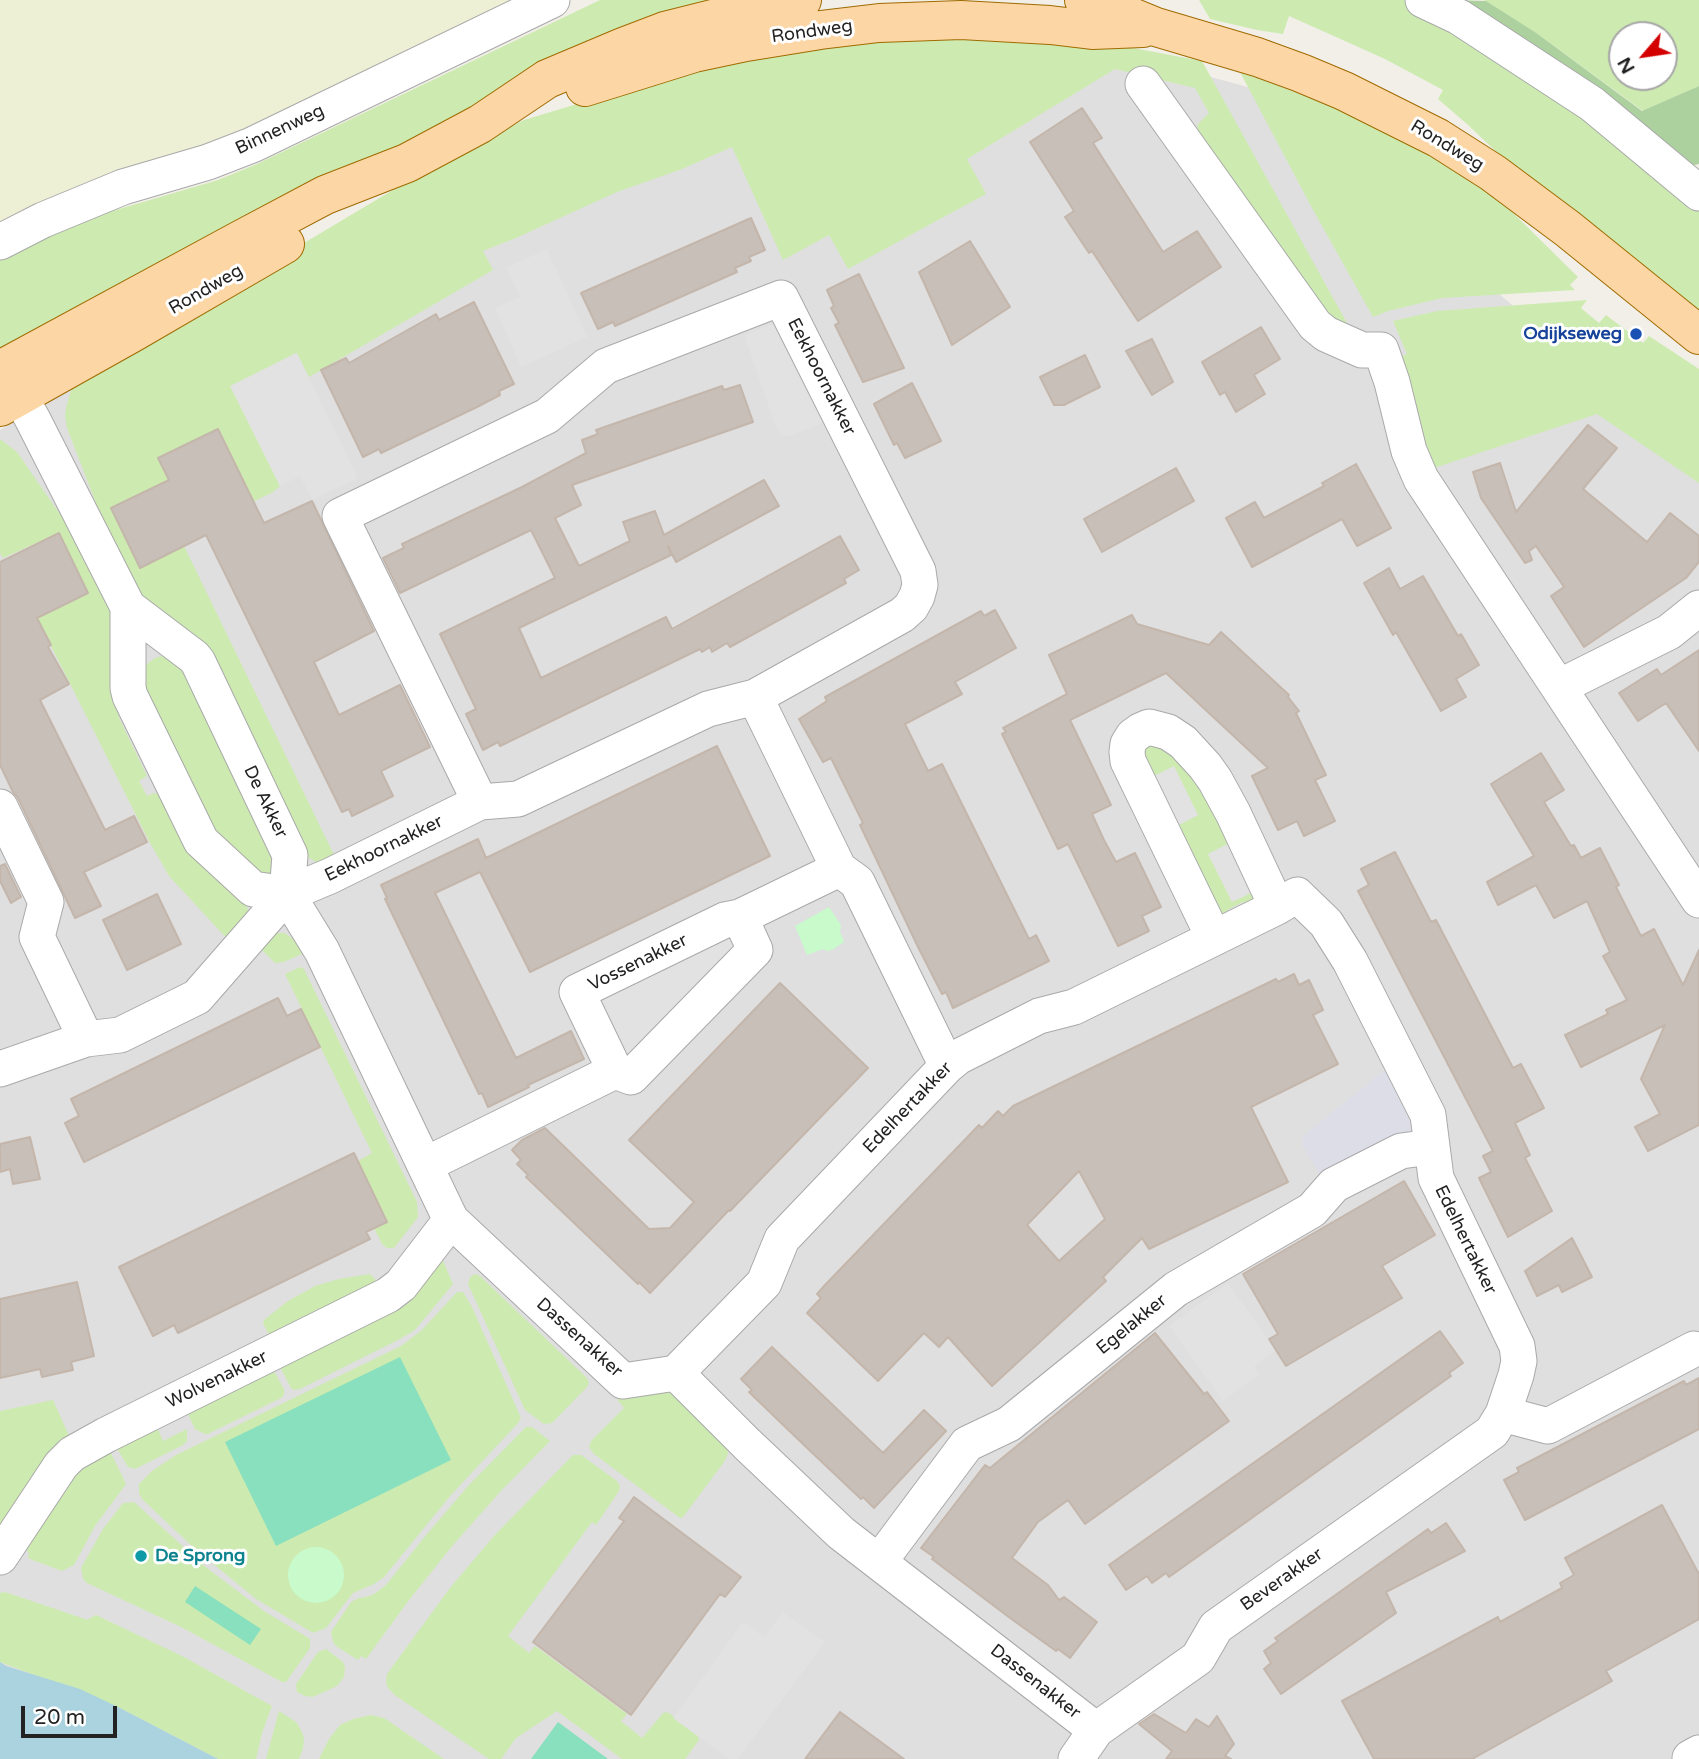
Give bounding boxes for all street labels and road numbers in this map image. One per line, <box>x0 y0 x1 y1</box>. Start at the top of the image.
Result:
street label: Rondweg <box>770 16 854 48</box>
street label: Binnenweg <box>232 100 328 160</box>
street label: Rondweg <box>1406 116 1488 176</box>
street label: Rondweg <box>165 260 247 320</box>
street label: Eekhoornakker <box>782 315 860 439</box>
street label: De Akker <box>238 762 292 842</box>
street label: Eekhoornakker <box>321 811 447 887</box>
street label: Vossenakker <box>585 930 691 996</box>
street label: Edelhertakker <box>859 1058 957 1158</box>
street label: Edelhertakker <box>1429 1182 1501 1298</box>
street label: Egelakker <box>1093 1290 1171 1360</box>
street label: Dassenakker <box>531 1294 627 1382</box>
street label: Wolvenakker <box>163 1346 271 1414</box>
street label: Beverakker <box>1237 1544 1327 1616</box>
street label: Dassenakker <box>986 1640 1084 1724</box>

